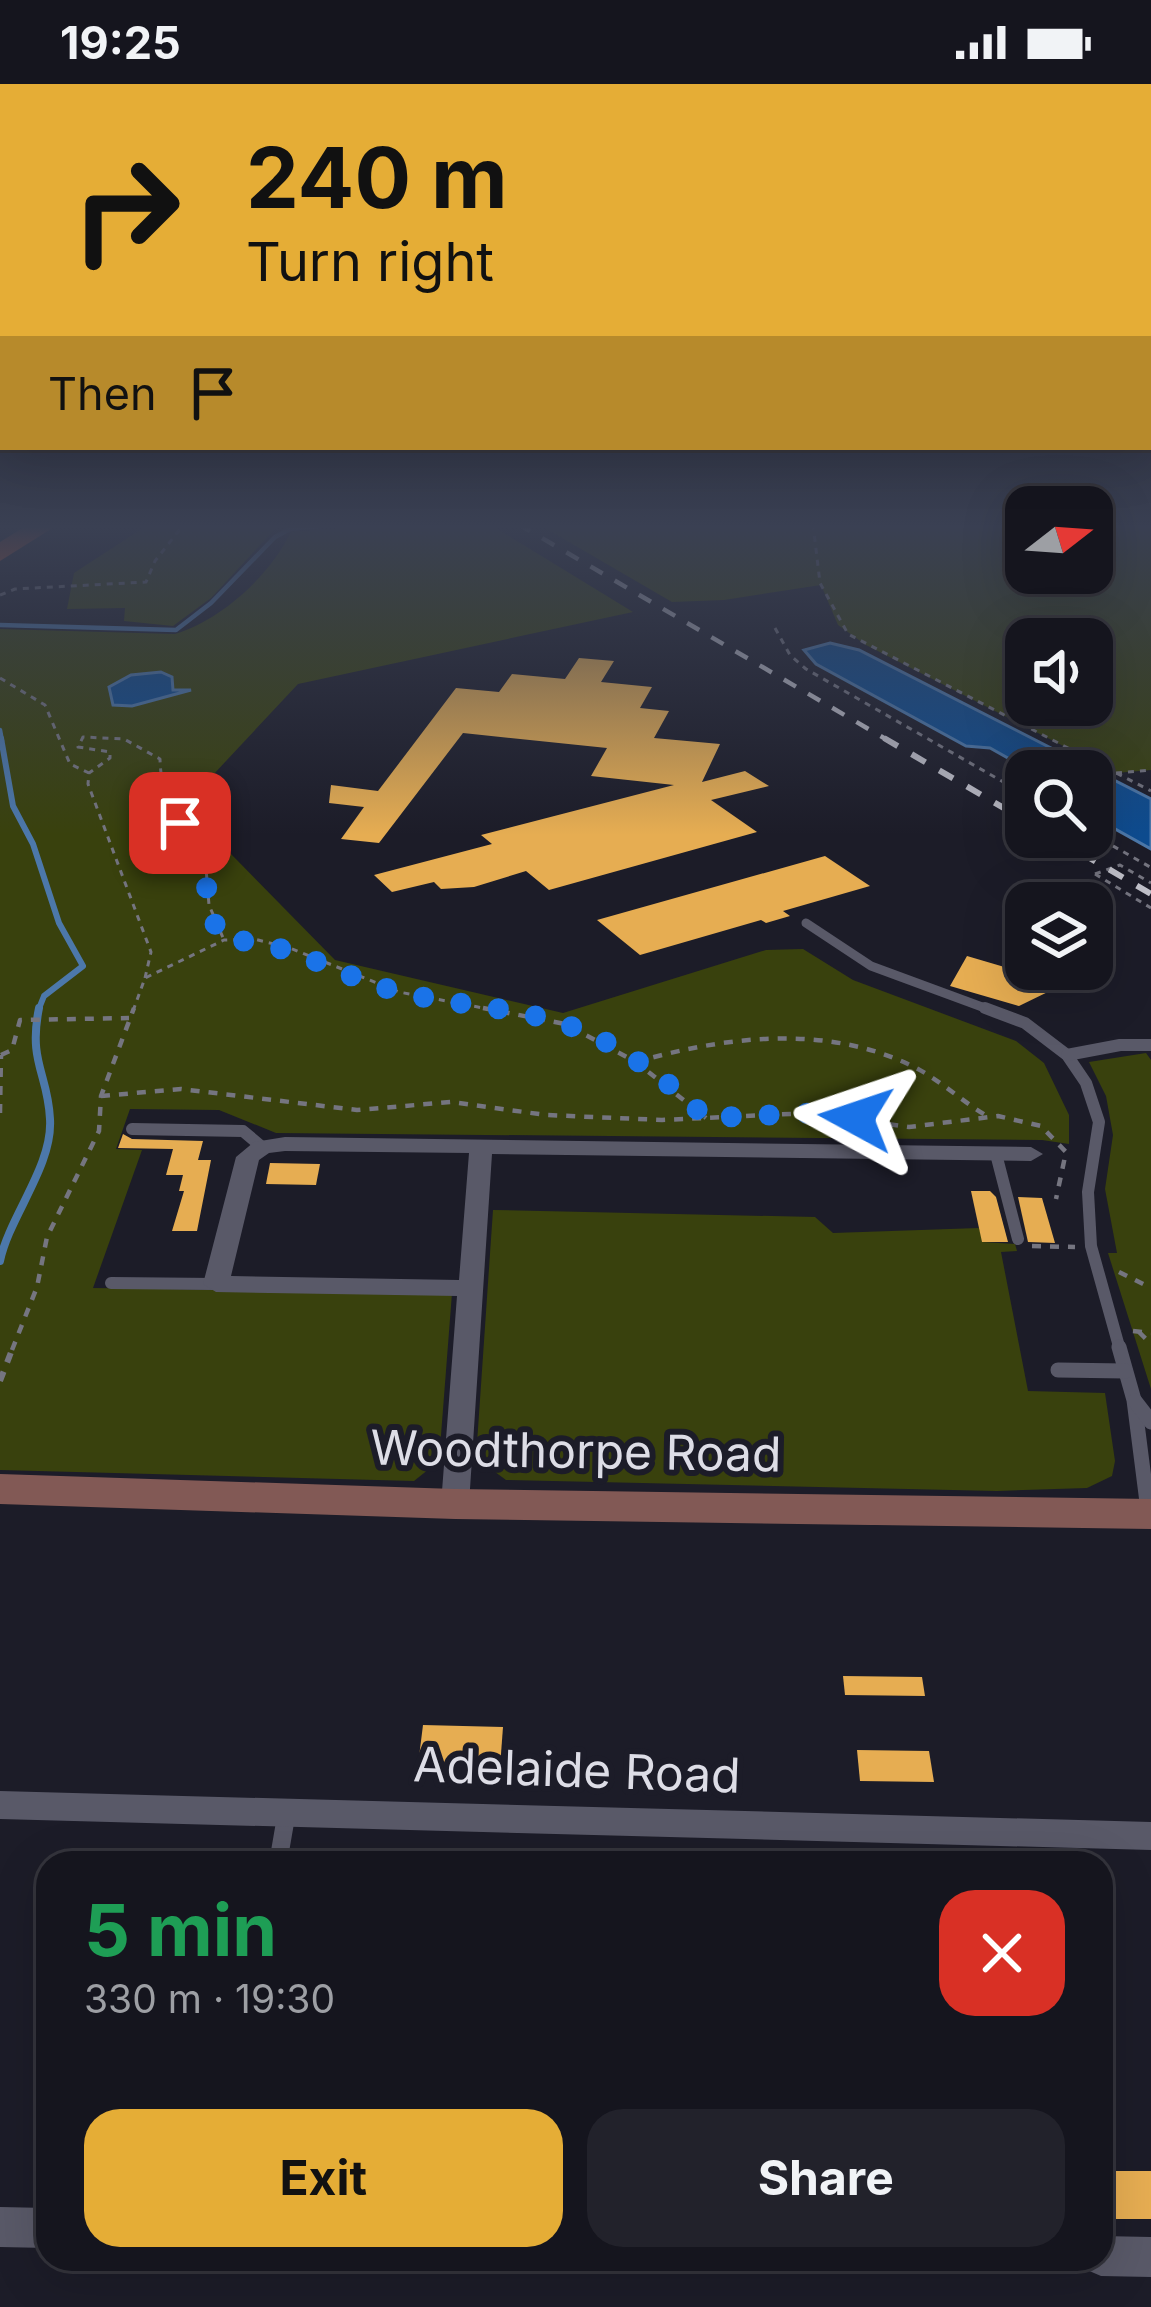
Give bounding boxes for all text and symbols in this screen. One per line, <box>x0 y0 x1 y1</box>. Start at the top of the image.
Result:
text: 19:25 <box>60 15 181 70</box>
text: 240 m <box>246 127 508 228</box>
icon: right <box>48 132 204 288</box>
text: Turn right <box>246 229 494 294</box>
icon: arrive <box>180 360 246 426</box>
text: Then <box>48 366 156 421</box>
north arrow <box>1005 486 1113 594</box>
map controls <box>1005 486 1113 990</box>
button: sound <box>1005 618 1113 726</box>
button: search <box>1005 750 1113 858</box>
pin <box>129 772 231 874</box>
icon: arrive <box>147 790 213 856</box>
button: layers <box>1005 882 1113 990</box>
position arrow <box>793 1055 919 1181</box>
street label: Woodthorpe Road <box>370 1417 782 1484</box>
street label: Adelaide Road <box>412 1734 742 1805</box>
text: 5 min <box>84 1886 277 1973</box>
button: close <box>939 1890 1065 2016</box>
text: 330 m · 19:30 <box>84 1975 335 2022</box>
button: Exit <box>84 2109 563 2247</box>
button: Share <box>587 2109 1065 2247</box>

